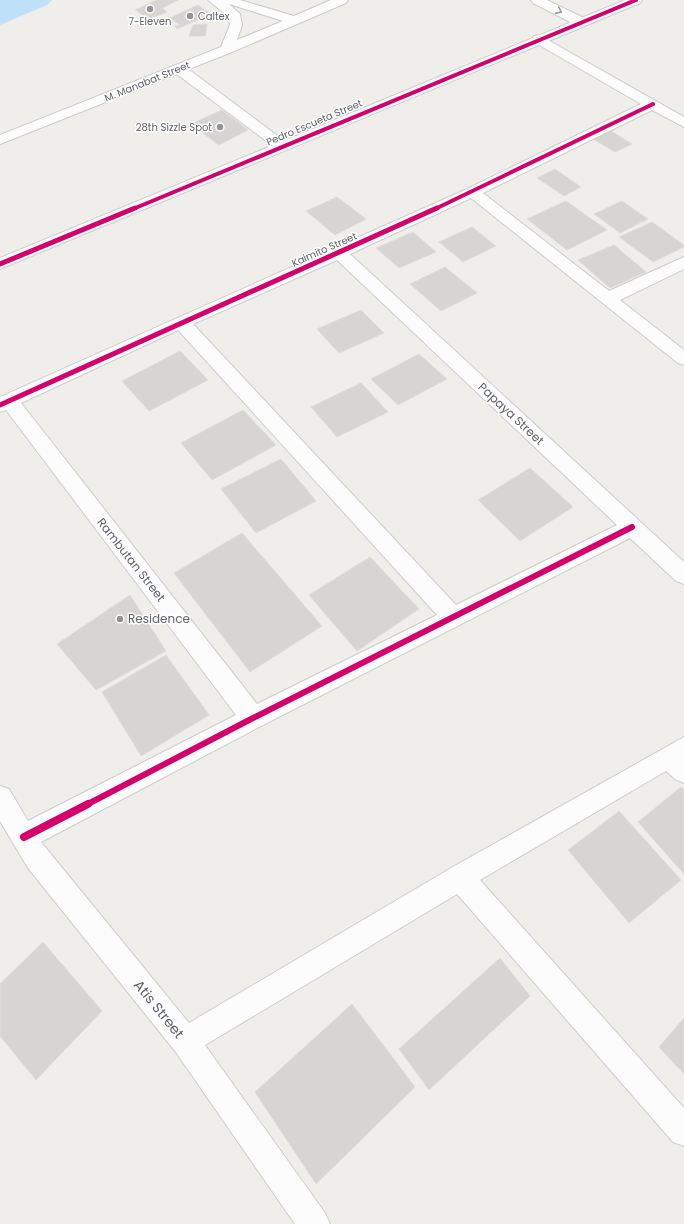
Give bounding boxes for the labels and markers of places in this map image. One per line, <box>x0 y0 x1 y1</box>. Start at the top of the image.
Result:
marker: 7-Eleven <box>145 4 155 14</box>
place label: Caltex <box>198 9 230 24</box>
marker: Caltex <box>185 11 195 21</box>
place label: 7-Eleven <box>129 14 171 29</box>
place label: 28th Sizzle Spot <box>136 120 212 135</box>
marker: 28th Sizzle Spot <box>215 122 225 132</box>
place label: Residence <box>128 610 190 627</box>
marker: Residence <box>115 614 125 624</box>

